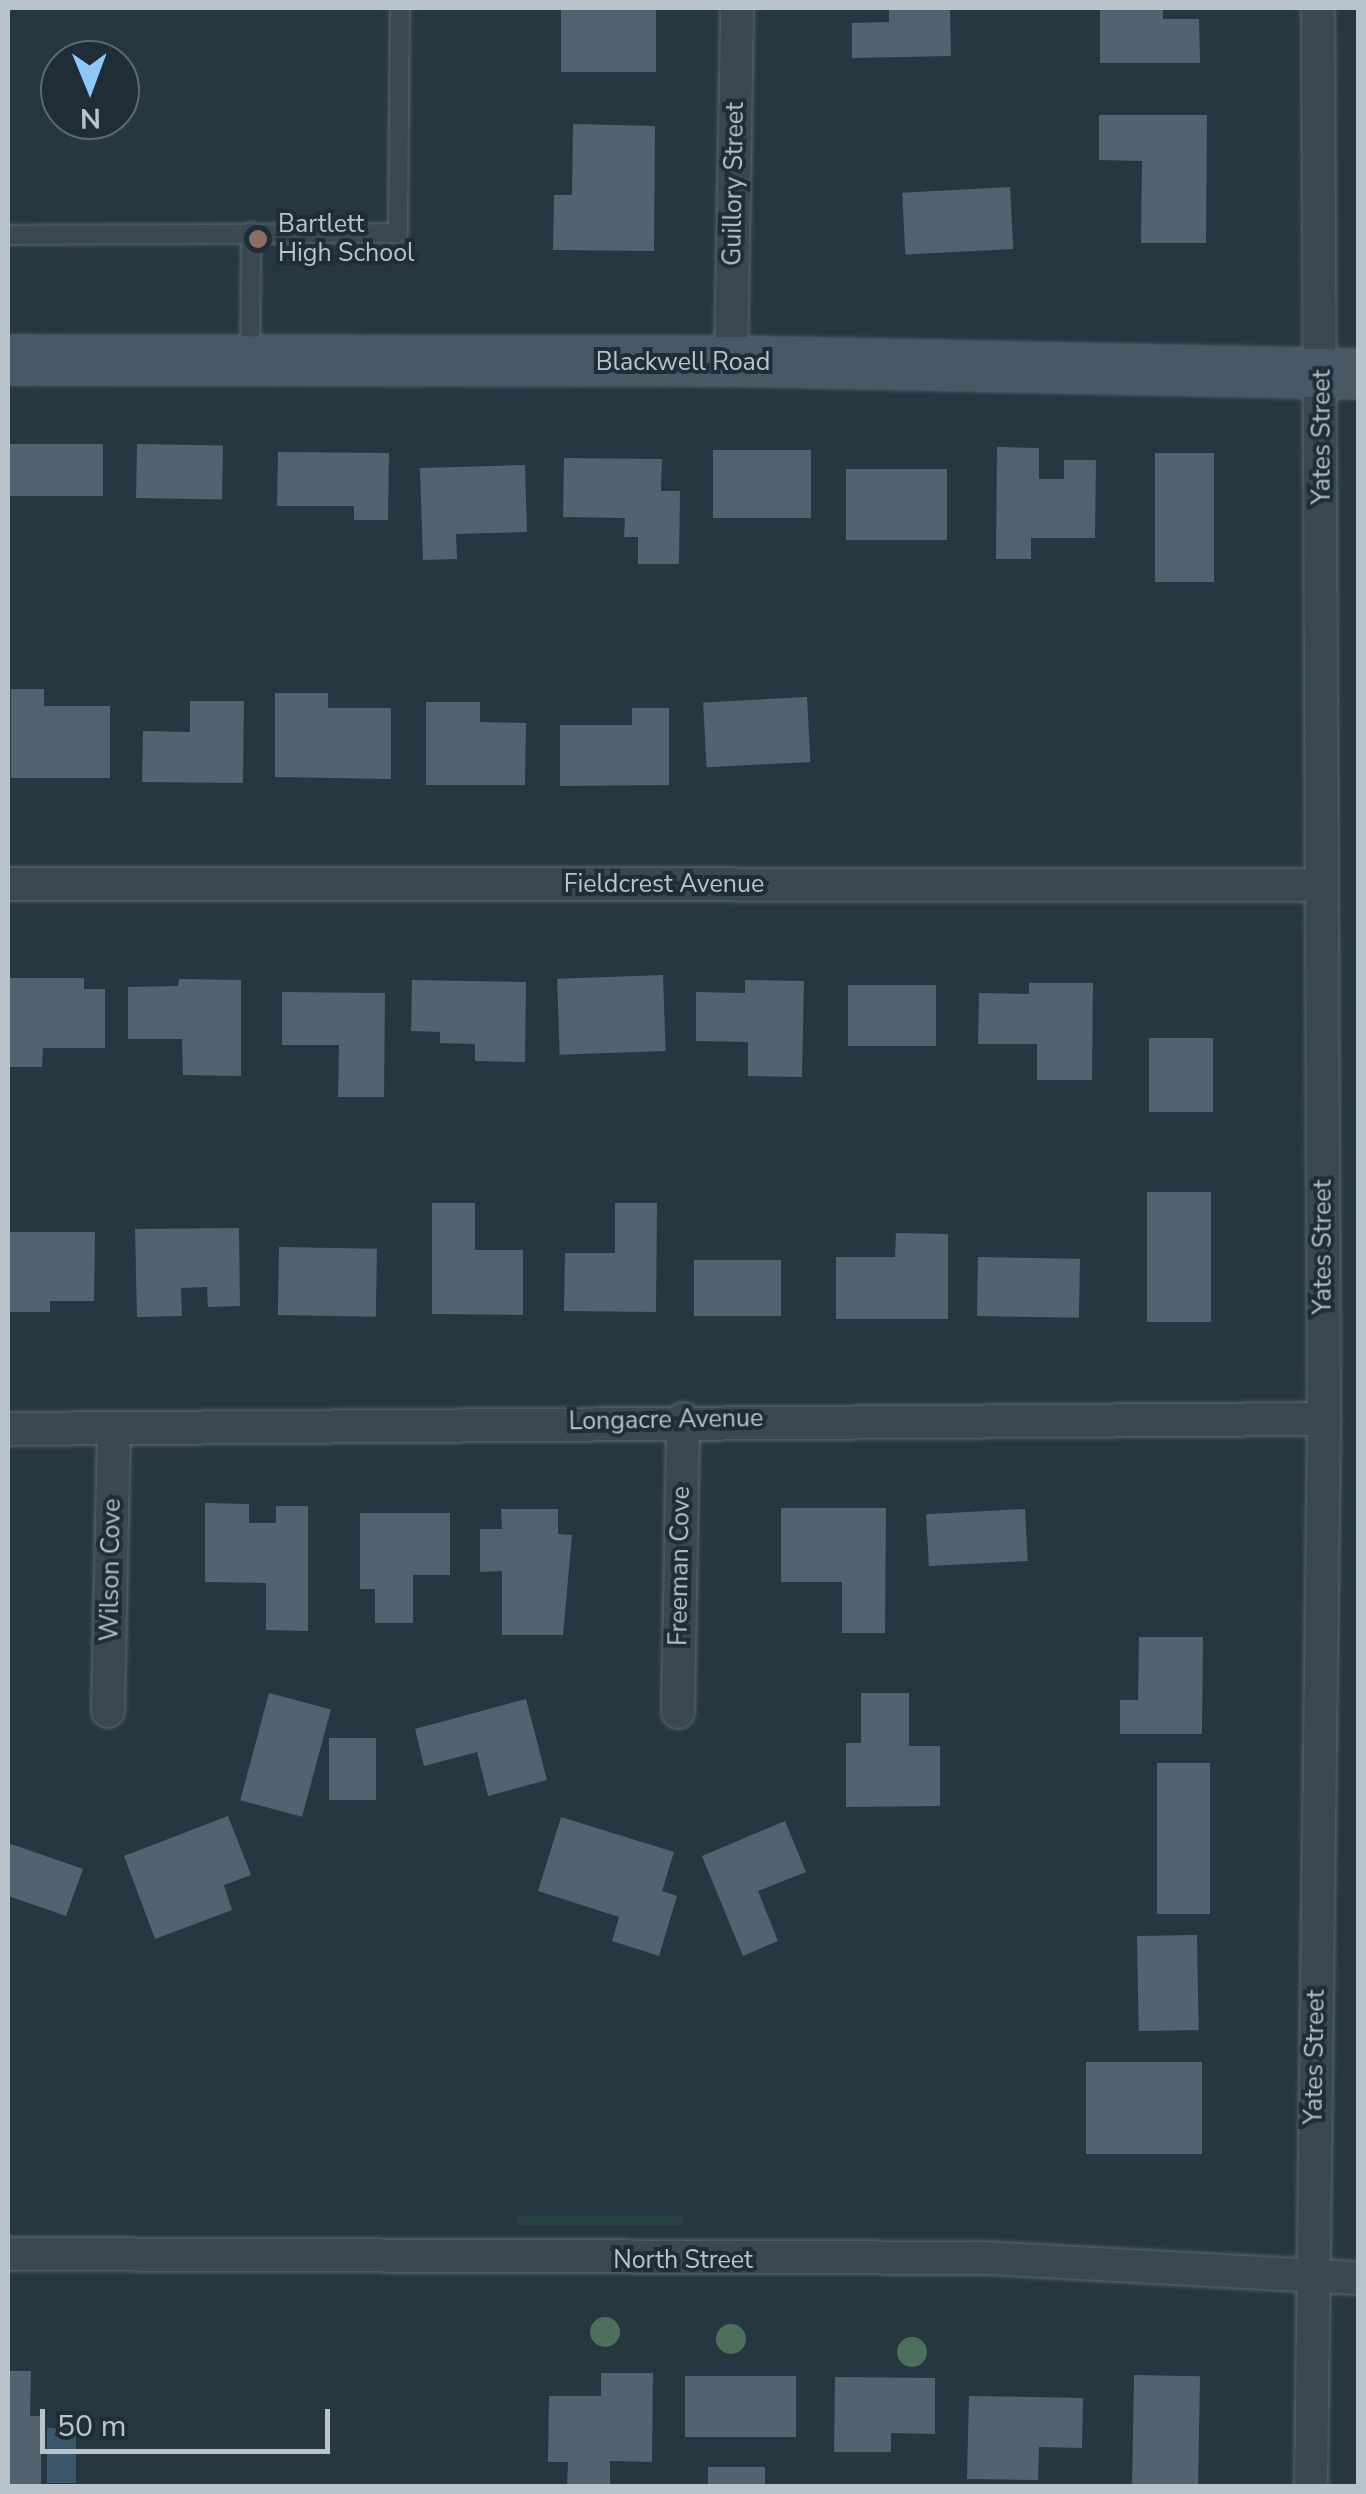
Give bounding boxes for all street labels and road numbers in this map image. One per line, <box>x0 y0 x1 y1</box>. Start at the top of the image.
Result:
street label: Guillory Street <box>718 102 750 266</box>
street label: Blackwell Road <box>596 347 770 377</box>
street label: Yates Street <box>1307 370 1337 504</box>
street label: Fieldcrest Avenue <box>564 869 764 899</box>
street label: Yates Street <box>1308 1180 1338 1314</box>
street label: Longacre Avenue <box>568 1403 764 1437</box>
street label: Freeman Cove <box>664 1486 696 1646</box>
street label: Wilson Cove <box>95 1498 127 1642</box>
street label: Yates Street <box>1299 1989 1331 2125</box>
street label: North Street <box>613 2245 753 2275</box>

